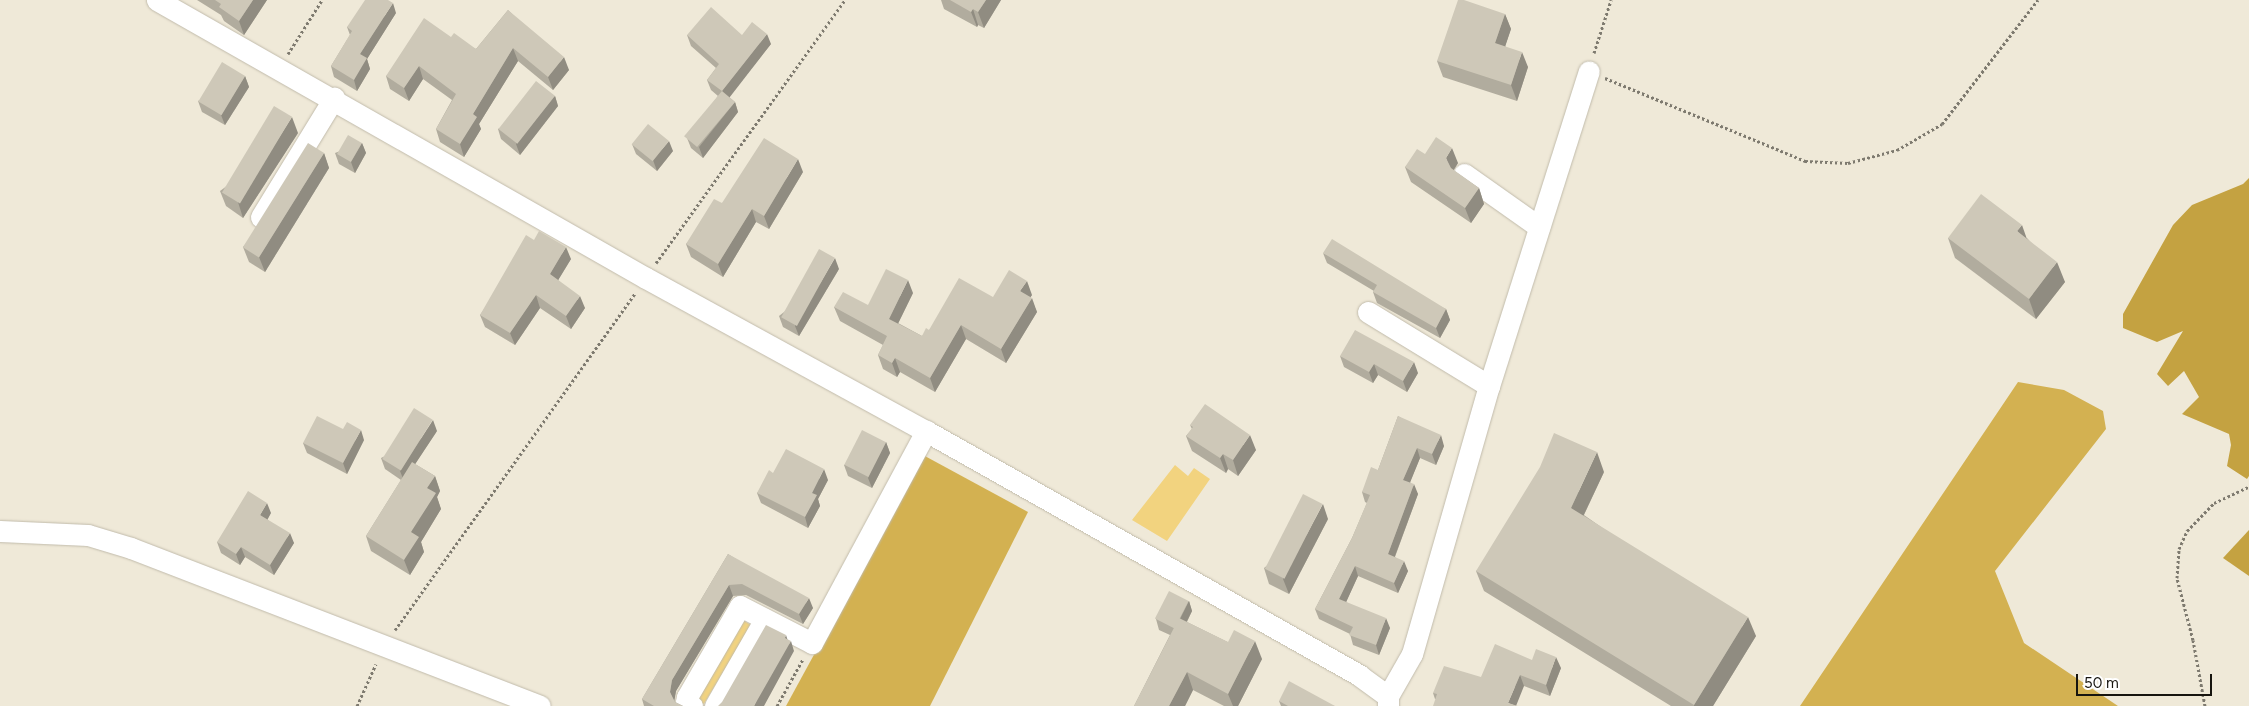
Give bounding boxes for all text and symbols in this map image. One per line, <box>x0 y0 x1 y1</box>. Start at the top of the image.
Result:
scale bar <box>2079 664 2215 696</box>
text: 50 m <box>2084 674 2119 692</box>

